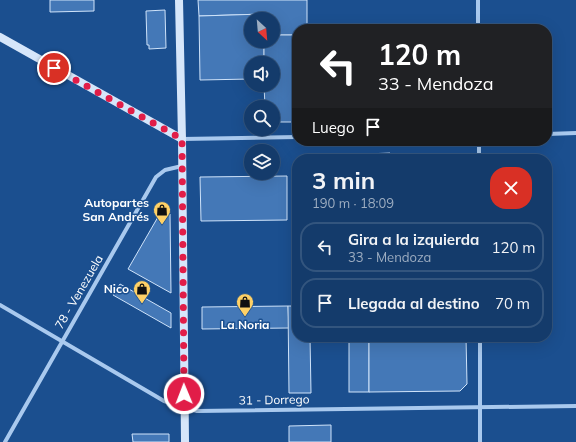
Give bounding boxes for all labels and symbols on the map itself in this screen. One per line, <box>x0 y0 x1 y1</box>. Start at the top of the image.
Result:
north arrow <box>244 12 280 48</box>
pin <box>37 51 71 85</box>
place label: Autopartes San Andrés <box>82 195 149 224</box>
shop icon: Autopartes San Andrés <box>152 200 172 225</box>
street label: 78 - Venezuela <box>51 252 106 332</box>
shop icon: Nico <box>132 279 152 304</box>
place label: Nico <box>104 281 129 296</box>
shop icon: La Noria <box>235 292 255 317</box>
place label: La Noria <box>221 317 269 332</box>
position arrow <box>163 373 205 415</box>
street label: 31 - Dorrego <box>238 391 310 408</box>

